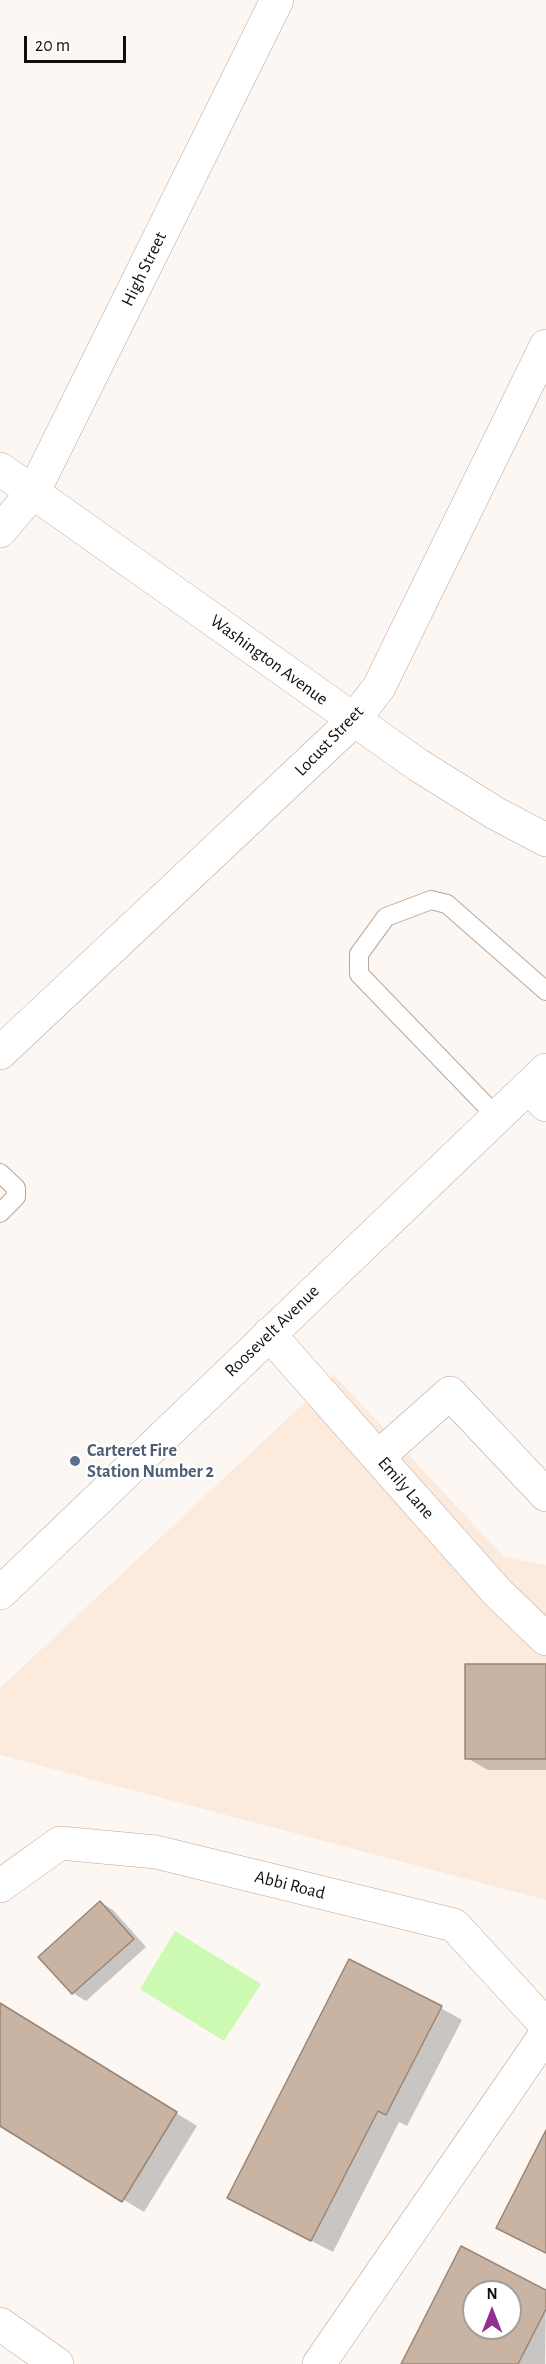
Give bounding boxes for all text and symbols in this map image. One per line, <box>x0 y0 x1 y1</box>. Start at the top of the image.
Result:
scale bar <box>27 24 129 62</box>
text: 20 m <box>35 37 70 55</box>
street label: High Street <box>117 228 171 310</box>
street label: Washington Avenue <box>206 610 332 710</box>
street label: Locust Street <box>290 701 368 781</box>
street label: Roosevelt Avenue <box>220 1280 324 1382</box>
place label: Carteret Fire Station Number 2 <box>87 1440 214 1482</box>
street label: Emily Lane <box>373 1452 439 1524</box>
marker: Carteret Fire Station Number 2 <box>68 1454 82 1468</box>
street label: Abbi Road <box>252 1866 328 1904</box>
north arrow <box>462 2280 522 2340</box>
text: N <box>486 2286 498 2302</box>

